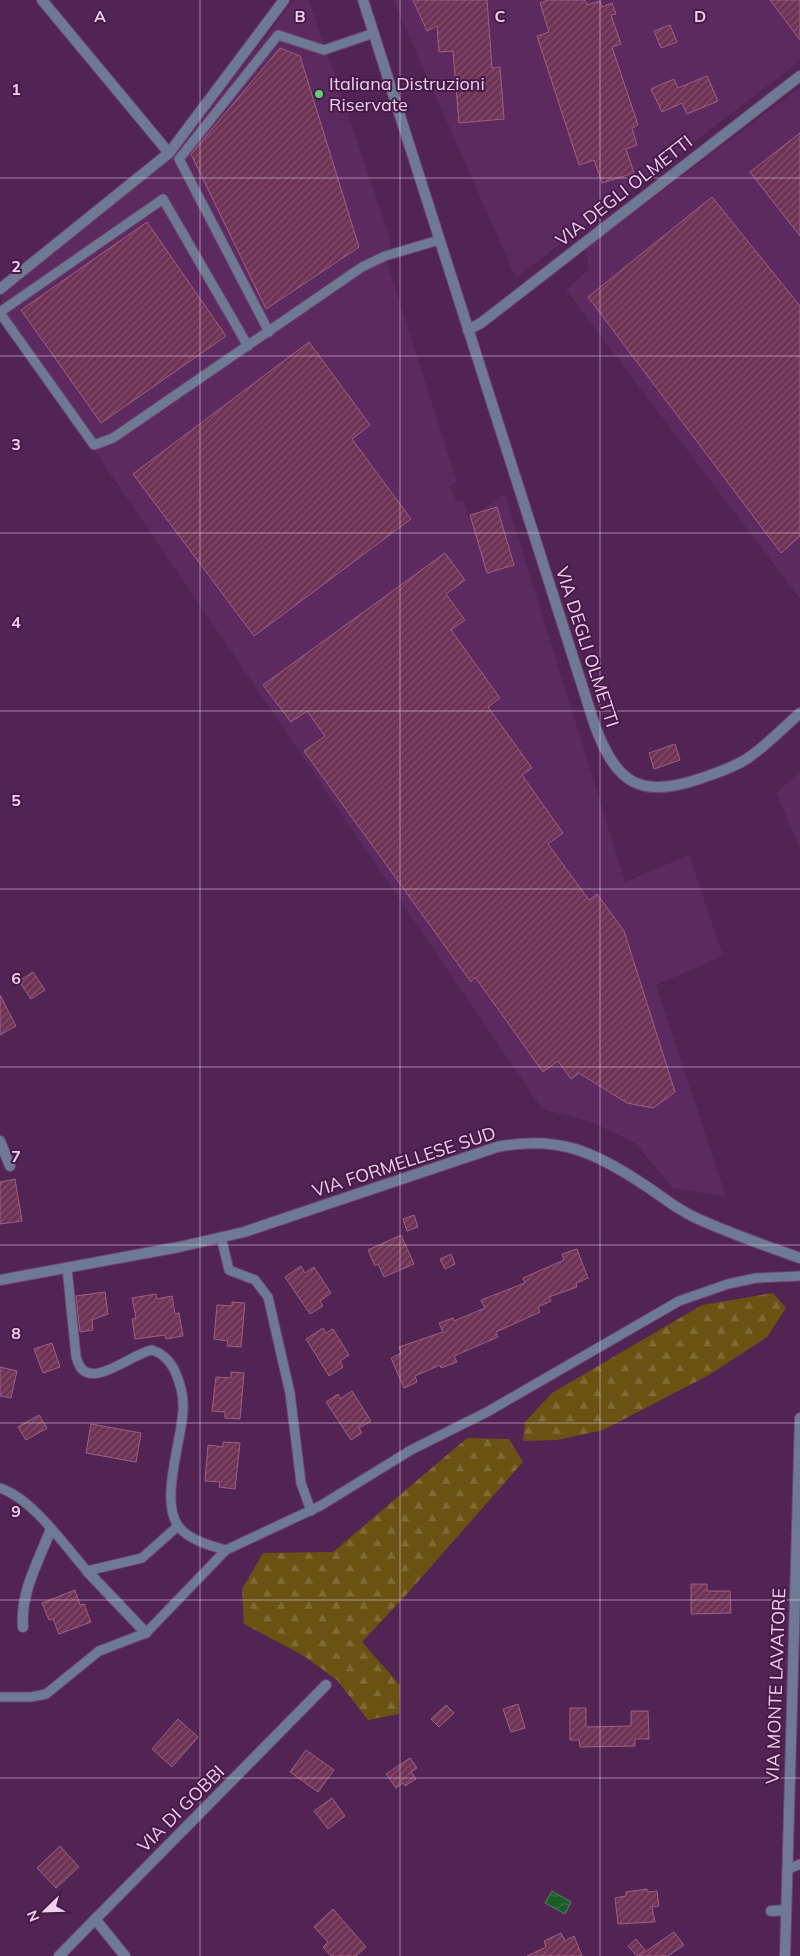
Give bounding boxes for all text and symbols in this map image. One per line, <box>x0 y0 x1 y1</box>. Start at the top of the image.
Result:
text: A <box>94 6 106 26</box>
text: B <box>294 6 306 26</box>
text: C <box>495 6 506 26</box>
text: D <box>694 6 706 26</box>
place label: Italiana Distruzioni Riservate <box>329 72 485 116</box>
text: 1 <box>11 79 21 99</box>
marker: Italiana Distruzioni Riservate <box>313 88 325 100</box>
street label: VIA DEGLI OLMETTI <box>551 130 697 251</box>
text: 2 <box>11 256 21 276</box>
text: 3 <box>11 434 21 454</box>
street label: VIA DEGLI OLMETTI <box>551 564 624 730</box>
text: 4 <box>11 612 21 632</box>
text: 5 <box>11 790 21 810</box>
text: 6 <box>11 968 21 988</box>
street label: VIA FORMELLESE SUD <box>309 1121 499 1202</box>
text: 7 <box>11 1146 21 1166</box>
text: 8 <box>11 1323 21 1343</box>
text: 9 <box>11 1501 21 1521</box>
street label: VIA MONTE LAVATORE <box>761 1588 790 1784</box>
street label: VIA DI GOBBI <box>132 1760 229 1857</box>
north arrow <box>20 1886 70 1936</box>
text: N <box>23 1908 43 1924</box>

